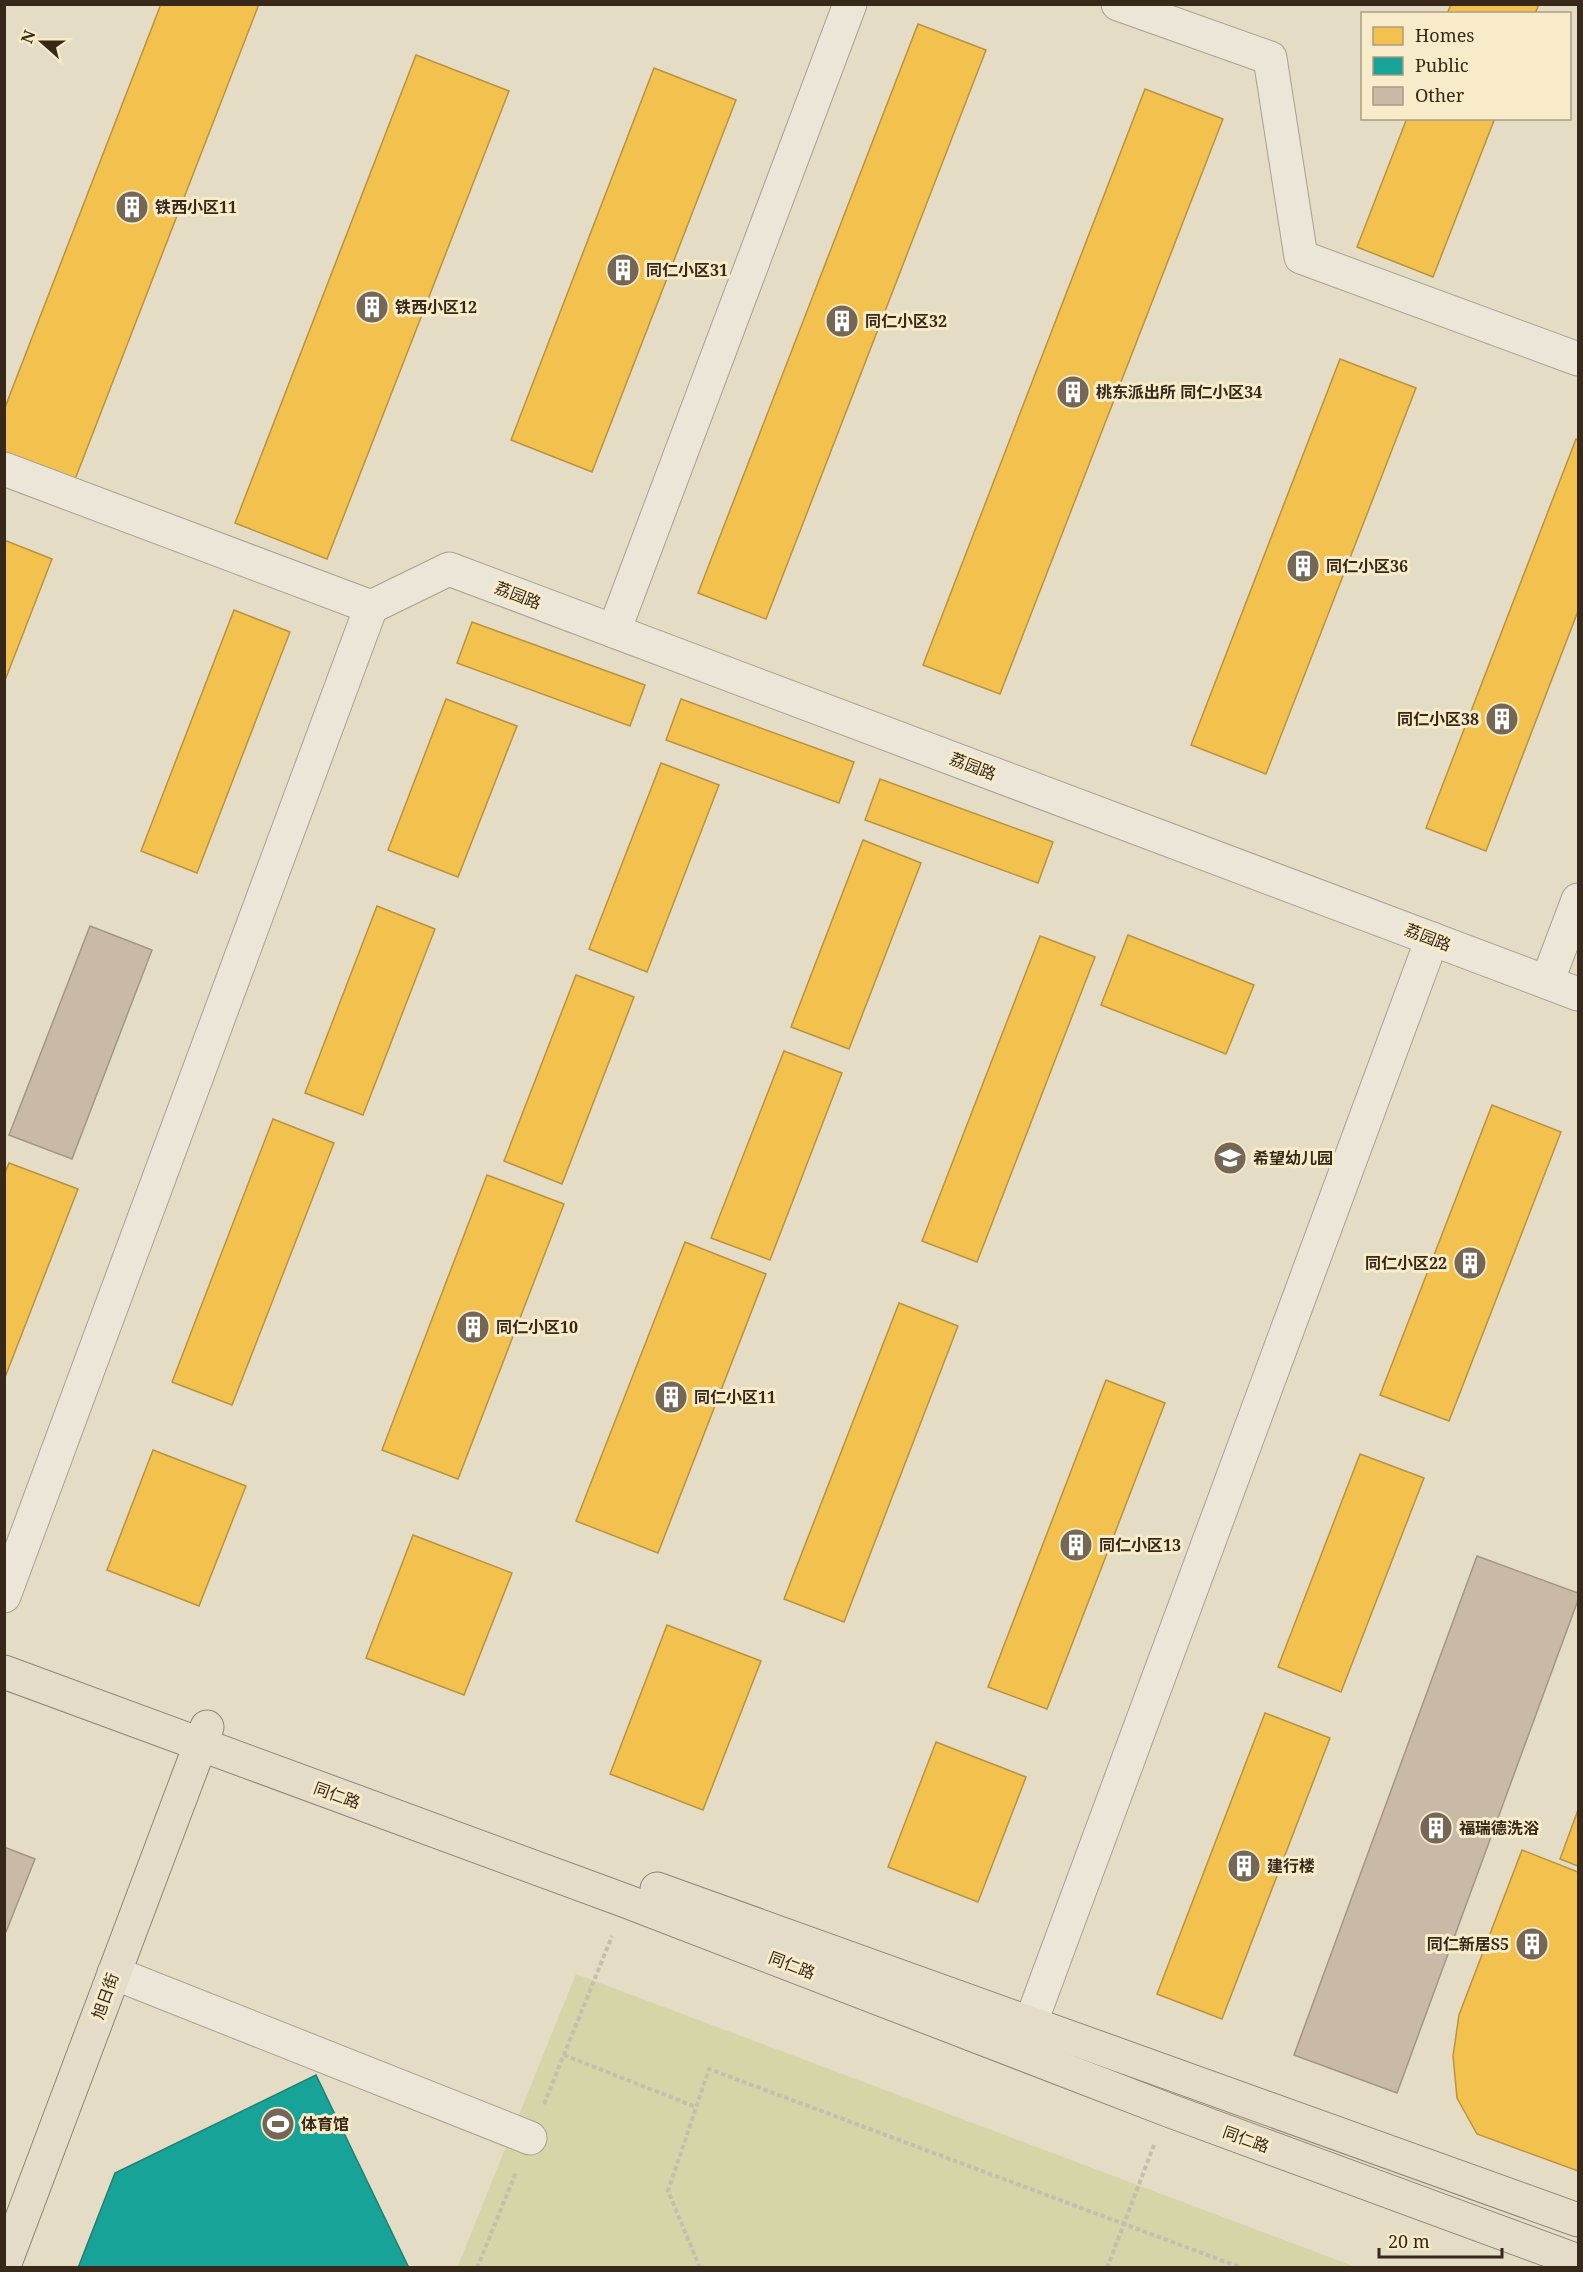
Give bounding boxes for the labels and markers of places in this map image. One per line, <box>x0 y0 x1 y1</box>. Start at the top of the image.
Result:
building icon: 铁西小区11 <box>114 189 150 225</box>
place label: 铁西小区11 <box>155 196 237 218</box>
building icon: 同仁小区31 <box>605 252 641 288</box>
place label: 同仁小区31 <box>646 259 728 281</box>
building icon: 铁西小区12 <box>354 289 390 325</box>
place label: 铁西小区12 <box>395 296 477 318</box>
building icon: 同仁小区32 <box>824 303 860 339</box>
place label: 同仁小区32 <box>865 310 947 332</box>
building icon: 桃东派出所 同仁小区34 <box>1055 374 1091 410</box>
place label: 桃东派出所 同仁小区34 <box>1096 381 1262 403</box>
building icon: 同仁小区36 <box>1285 548 1321 584</box>
place label: 同仁小区36 <box>1326 555 1408 577</box>
building icon: 同仁小区38 <box>1484 701 1520 737</box>
place label: 同仁小区38 <box>1397 708 1479 730</box>
school or university icon: 希望幼儿园 <box>1212 1140 1248 1176</box>
place label: 希望幼儿园 <box>1253 1147 1333 1169</box>
building icon: 同仁小区22 <box>1452 1245 1488 1281</box>
place label: 同仁小区22 <box>1365 1252 1447 1274</box>
building icon: 同仁小区10 <box>455 1309 491 1345</box>
place label: 同仁小区10 <box>496 1316 578 1338</box>
building icon: 同仁小区11 <box>653 1379 689 1415</box>
place label: 同仁小区11 <box>694 1386 776 1408</box>
building icon: 同仁小区13 <box>1058 1527 1094 1563</box>
place label: 同仁小区13 <box>1099 1534 1181 1556</box>
building icon: 福瑞德洗浴 <box>1418 1810 1454 1846</box>
place label: 福瑞德洗浴 <box>1459 1817 1539 1839</box>
building icon: 建行楼 <box>1226 1848 1262 1884</box>
place label: 建行楼 <box>1267 1855 1315 1877</box>
building icon: 同仁新居S5 <box>1514 1926 1550 1962</box>
place label: 同仁新居S5 <box>1427 1933 1509 1955</box>
sports icon: 体育馆 <box>260 2106 296 2142</box>
place label: 体育馆 <box>301 2113 349 2135</box>

